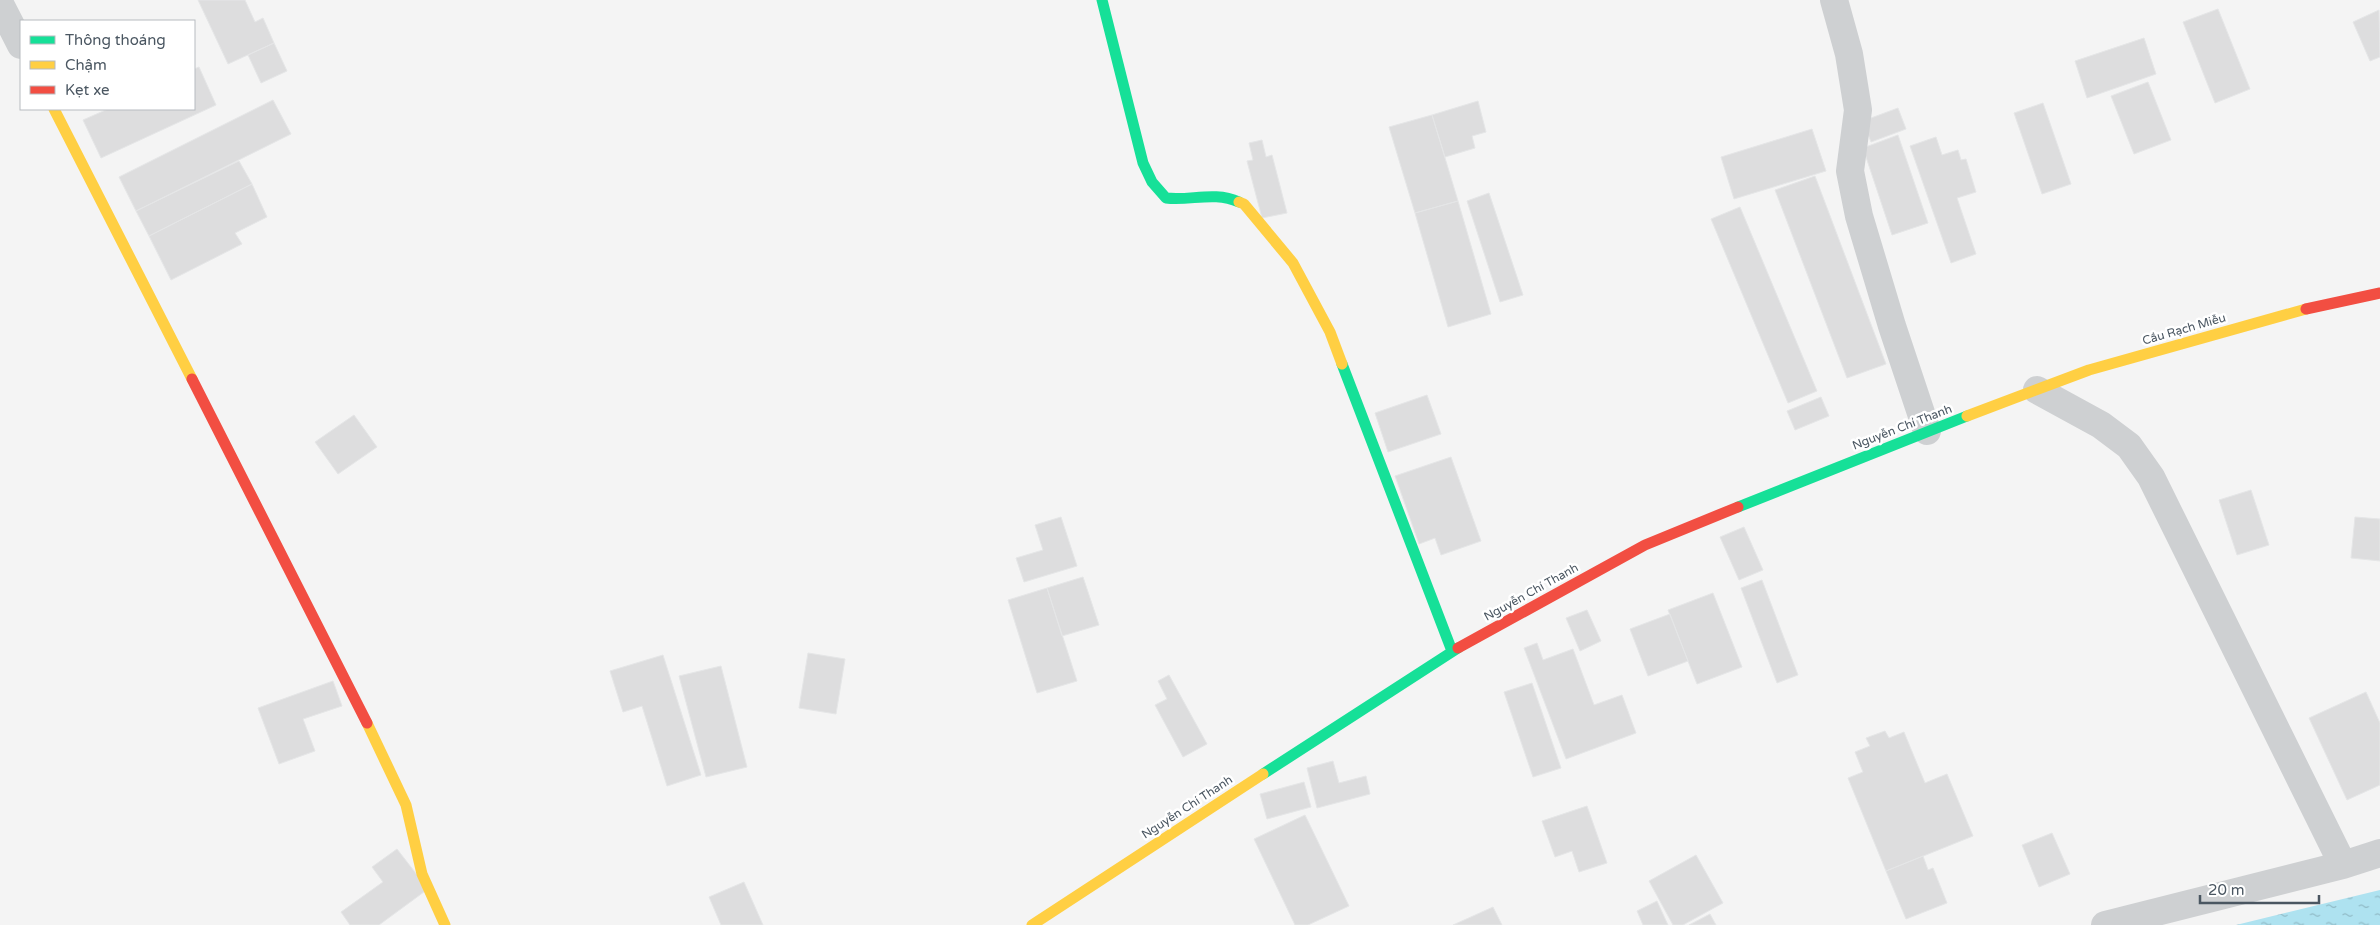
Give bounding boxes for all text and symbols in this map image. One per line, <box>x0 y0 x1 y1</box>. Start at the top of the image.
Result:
legend <box>20 20 195 110</box>
text: Thông thoáng <box>65 31 166 49</box>
text: Chậm <box>65 56 107 74</box>
text: Kẹt xe <box>65 81 110 99</box>
street label: Cầu Rạch Miễu <box>2141 310 2227 348</box>
street label: Nguyễn Chí Thanh <box>1850 402 1954 452</box>
street label: Nguyễn Chí Thanh <box>1481 560 1581 624</box>
street label: Nguyễn Chí Thanh <box>1139 772 1235 842</box>
scale bar <box>2200 872 2319 904</box>
text: 20 m <box>2208 881 2245 899</box>

